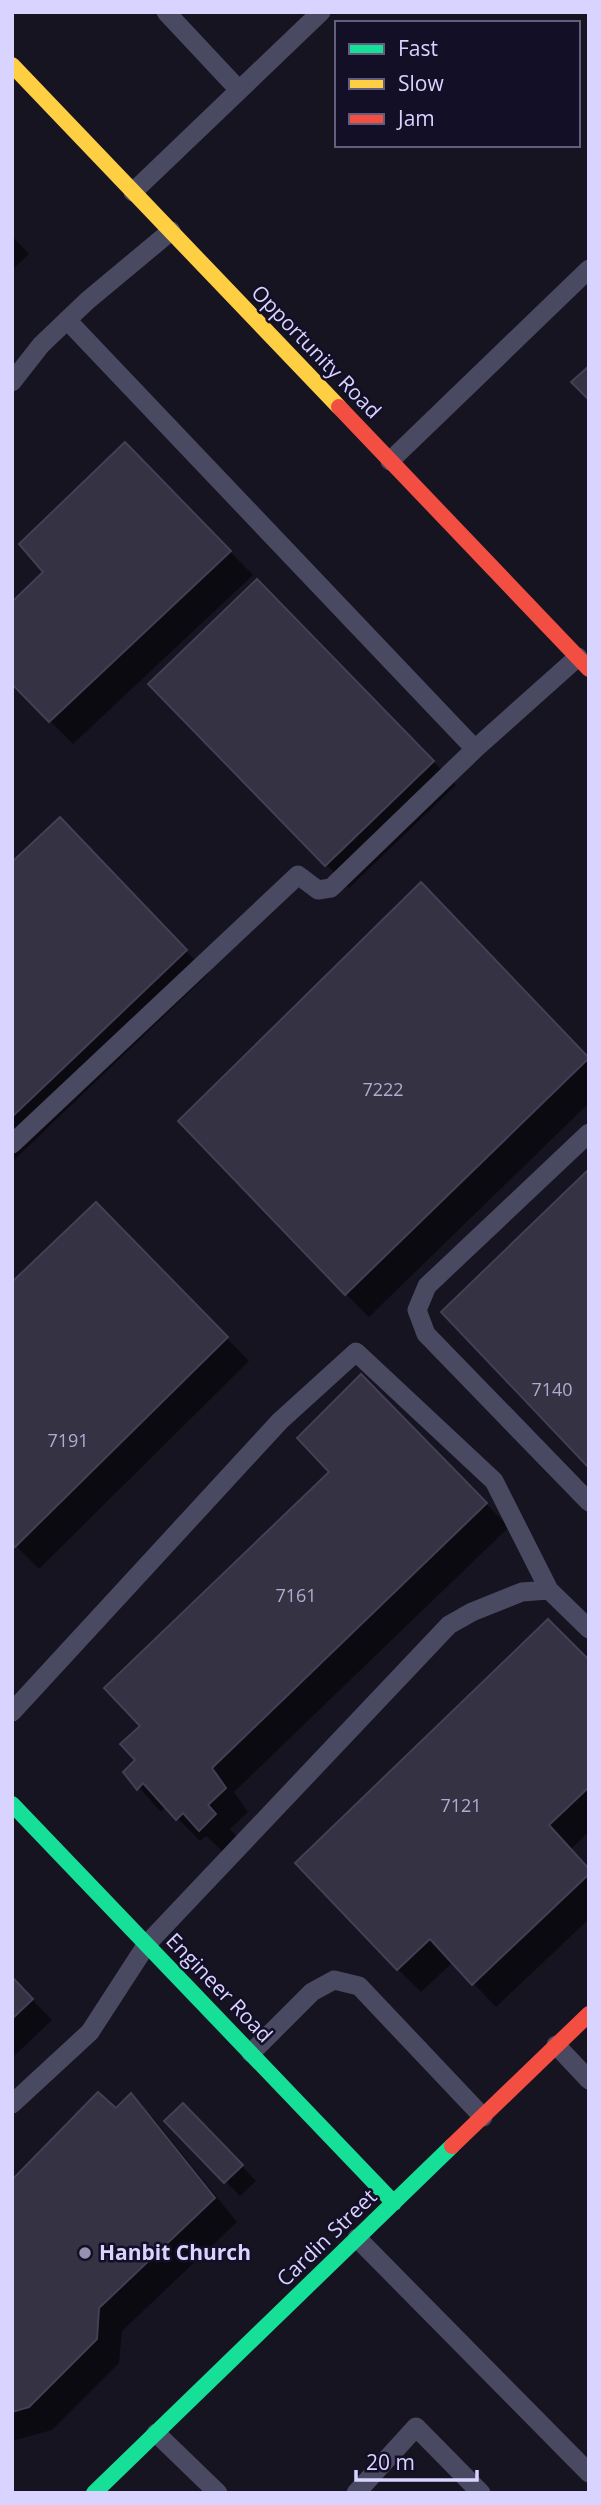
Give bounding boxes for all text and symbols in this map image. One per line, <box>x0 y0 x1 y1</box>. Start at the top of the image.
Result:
legend <box>335 21 580 147</box>
text: Fast <box>398 34 438 62</box>
text: Slow <box>398 69 444 97</box>
text: Jam <box>396 104 435 132</box>
street label: Opportunity Road <box>246 279 388 424</box>
house number: 7222 <box>362 1077 404 1101</box>
house number: 7140 <box>531 1377 573 1401</box>
house number: 7191 <box>47 1428 89 1452</box>
house number: 7161 <box>275 1583 317 1607</box>
house number: 7121 <box>440 1793 482 1817</box>
street label: Engineer Road <box>160 1927 279 2048</box>
street label: Cardin Street <box>270 2183 382 2292</box>
place label: Hanbit Church <box>99 2238 251 2266</box>
marker: Hanbit Church <box>77 2245 93 2261</box>
scale bar <box>356 2438 477 2482</box>
text: 20 m <box>366 2448 415 2476</box>

